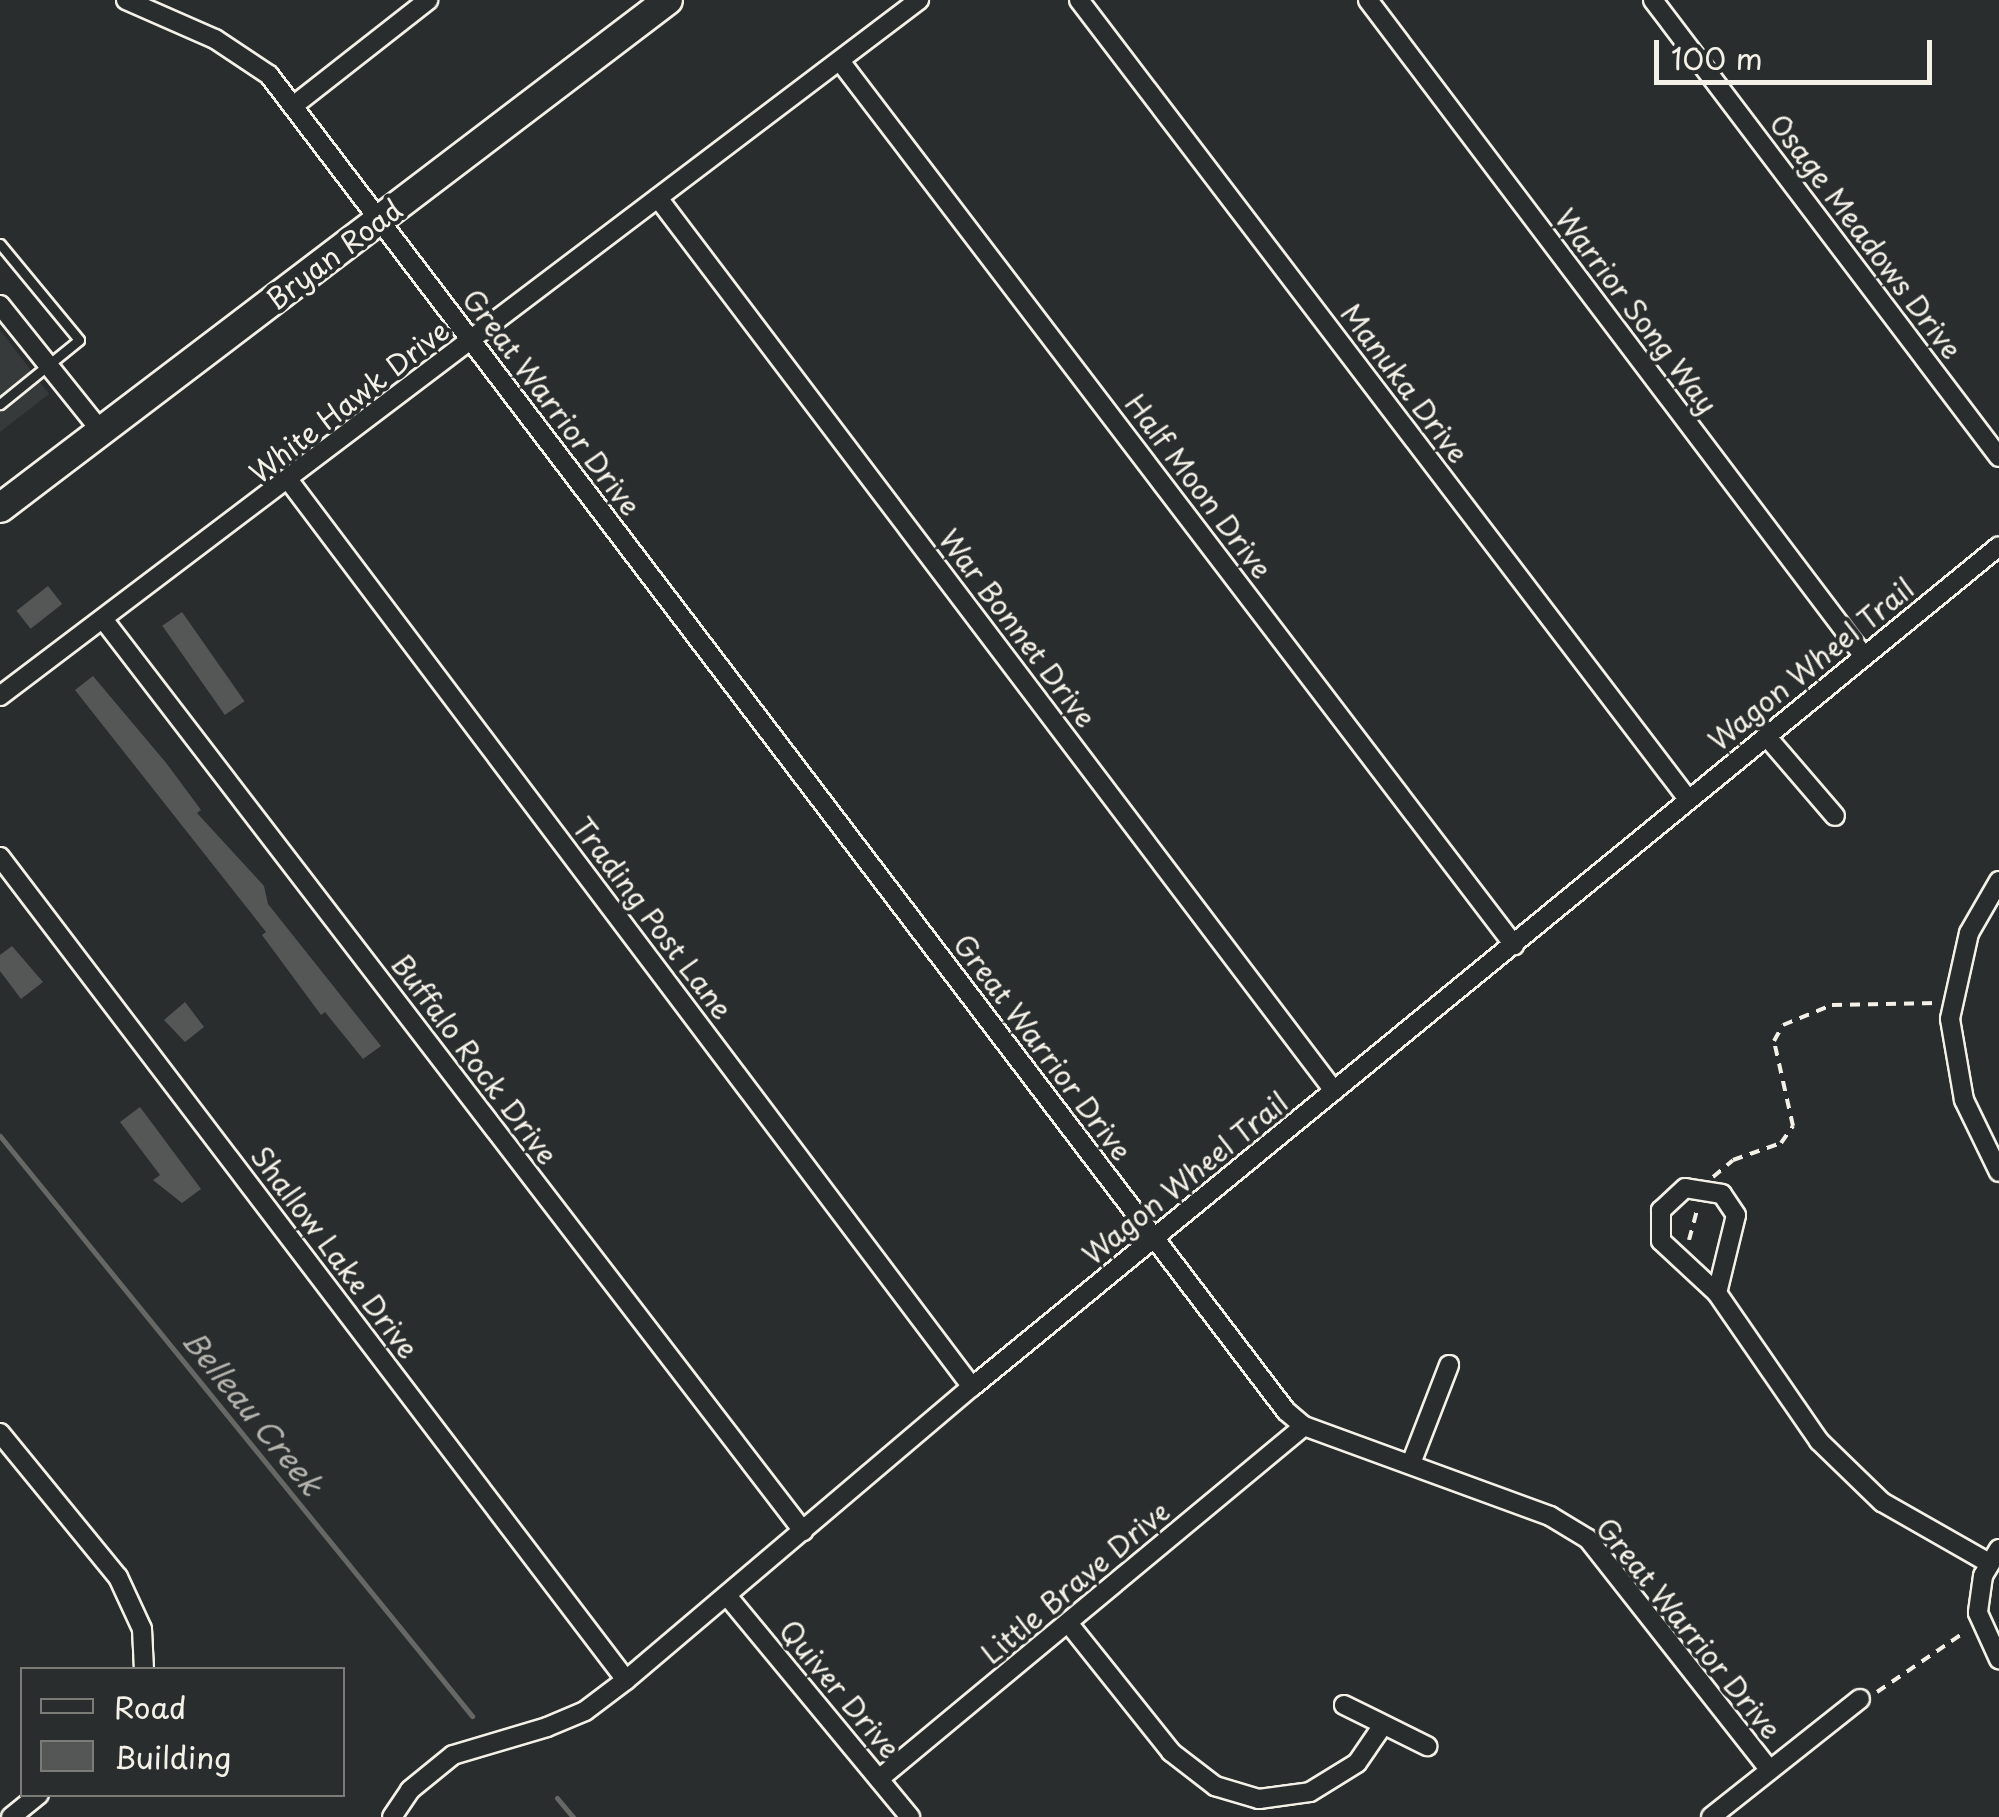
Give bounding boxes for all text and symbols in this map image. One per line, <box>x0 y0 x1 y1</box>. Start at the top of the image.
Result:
scale bar <box>1659 20 1936 82</box>
text: 100 m <box>1671 35 1763 80</box>
street label: Osage Meadows Drive <box>1763 107 1969 365</box>
street label: Bryan Road <box>260 193 408 315</box>
street label: Warrior Song Way <box>1549 201 1725 421</box>
street label: Great Warrior Drive <box>456 283 648 521</box>
street label: Manuka Drive <box>1334 296 1476 470</box>
street label: White Hawk Drive <box>242 312 456 490</box>
street label: Half Moon Drive <box>1118 387 1280 585</box>
street label: War Bonnet Drive <box>931 521 1105 735</box>
street label: Wagon Wheel Trail <box>1700 570 1922 758</box>
street label: Trading Post Lane <box>566 811 740 1025</box>
street label: Great Warrior Drive <box>947 928 1139 1166</box>
street label: Buffalo Rock Drive <box>386 948 564 1170</box>
street label: Wagon Wheel Trail <box>1074 1084 1296 1272</box>
street label: Shallow Lake Drive <box>244 1139 426 1365</box>
water label: Belleau Creek <box>175 1322 331 1502</box>
street label: Little Brave Drive <box>973 1493 1177 1671</box>
street label: Great Warrior Drive <box>1590 1511 1788 1745</box>
street label: Quiver Drive <box>772 1613 908 1765</box>
legend <box>20 1667 345 1797</box>
text: Road <box>114 1684 187 1729</box>
text: Building <box>114 1734 231 1779</box>

